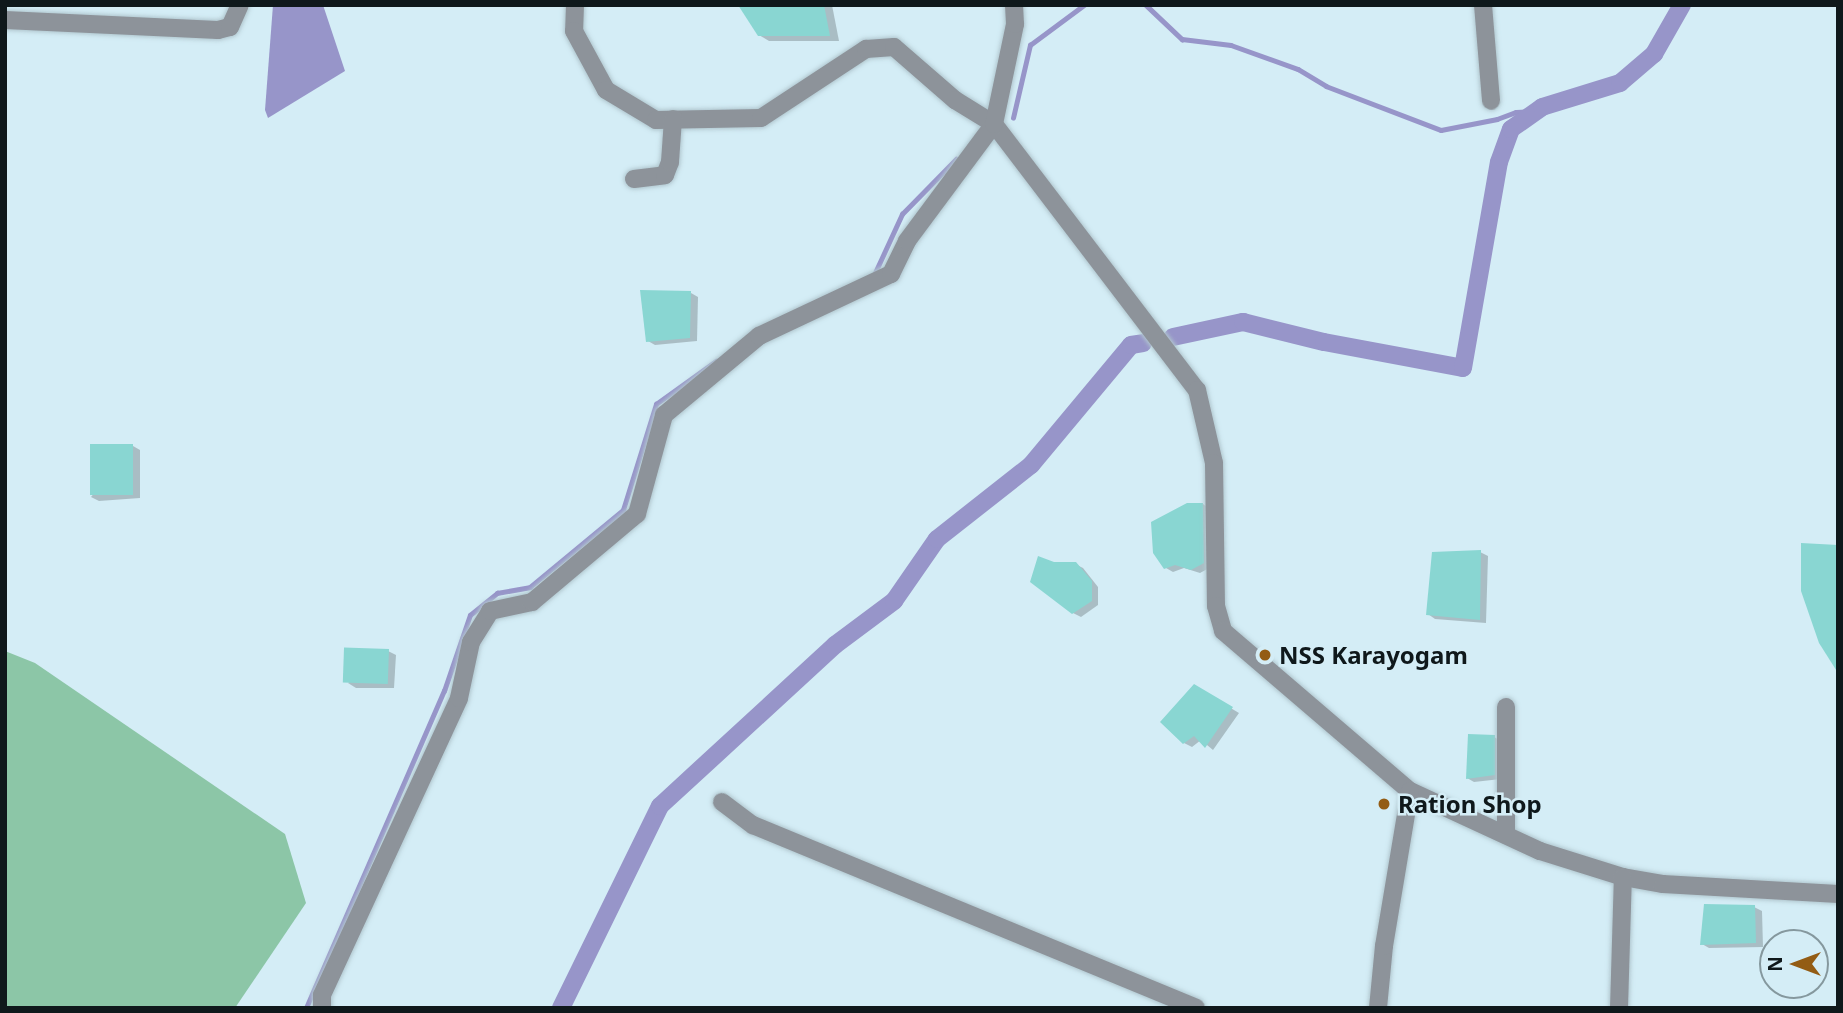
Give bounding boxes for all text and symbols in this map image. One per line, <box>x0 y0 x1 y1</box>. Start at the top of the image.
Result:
place label: NSS Karayogam <box>1279 641 1468 669</box>
marker: NSS Karayogam <box>1257 647 1273 663</box>
place label: Ration Shop <box>1398 790 1542 818</box>
marker: Ration Shop <box>1376 796 1392 812</box>
north arrow <box>1759 929 1829 999</box>
text: N <box>1762 956 1788 972</box>

